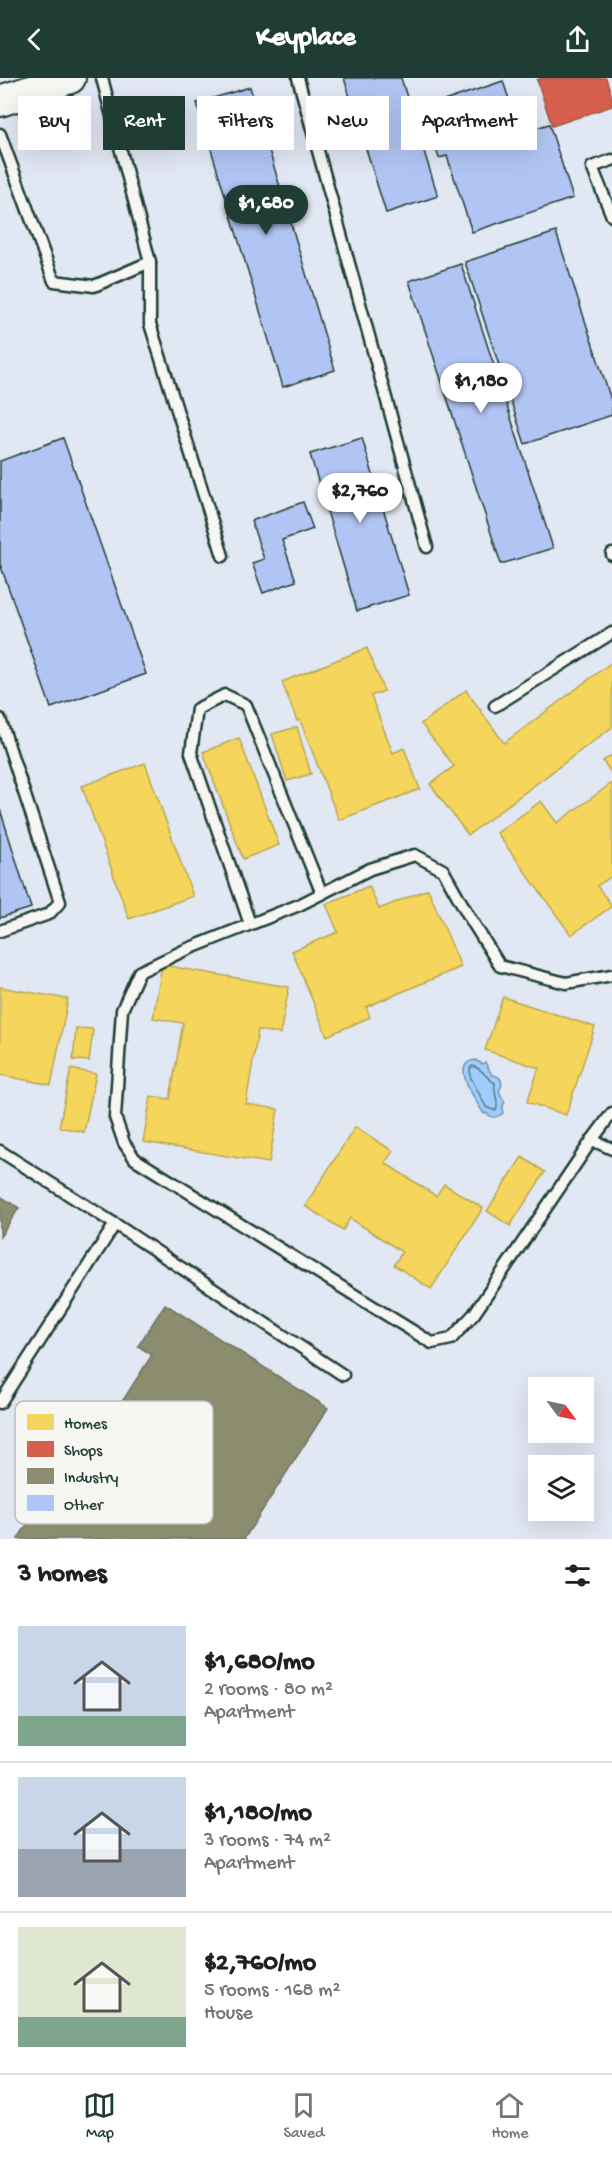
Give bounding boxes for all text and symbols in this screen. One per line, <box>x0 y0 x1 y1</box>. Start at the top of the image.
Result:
icon: back <box>18 23 51 56</box>
text: Keyplace <box>256 23 356 55</box>
icon: share <box>561 23 594 56</box>
chip: Buy <box>18 96 91 150</box>
chip: Rent <box>103 96 185 150</box>
chip: Filters <box>197 96 294 150</box>
chip: New <box>306 96 389 150</box>
chip: Apartment <box>401 96 537 150</box>
pin: $1,680 <box>217 185 315 236</box>
text: $1,680 <box>238 193 294 216</box>
pin: $1,180 <box>432 363 530 414</box>
text: $1,180 <box>454 371 508 394</box>
pin: $2,760 <box>311 473 409 524</box>
text: $2,760 <box>332 481 388 504</box>
north arrow <box>528 1377 594 1443</box>
map controls <box>528 1377 594 1521</box>
legend <box>15 1401 213 1524</box>
text: Homes <box>64 1416 108 1435</box>
text: Shops <box>64 1443 103 1462</box>
button: layers <box>528 1455 594 1521</box>
text: Industry <box>64 1470 118 1489</box>
text: Other <box>64 1497 104 1516</box>
icon: filters <box>561 1559 594 1592</box>
text: 3 homes <box>18 1560 107 1591</box>
text: $1,680/mo <box>204 1648 315 1679</box>
icon: home <box>66 1650 138 1722</box>
text: 2 rooms · 80 m² <box>204 1679 333 1702</box>
text: Apartment <box>204 1702 294 1725</box>
text: $1,180/mo <box>204 1799 312 1830</box>
icon: home <box>66 1801 138 1873</box>
text: 3 rooms · 74 m² <box>204 1830 331 1853</box>
text: Apartment <box>204 1853 294 1876</box>
text: $2,760/mo <box>204 1949 316 1980</box>
icon: home <box>66 1951 138 2023</box>
text: 5 rooms · 168 m² <box>204 1980 340 2003</box>
text: House <box>204 2003 253 2026</box>
tab: Map <box>83 2089 116 2144</box>
tab: Saved <box>283 2089 324 2144</box>
tab: Home <box>491 2089 528 2144</box>

